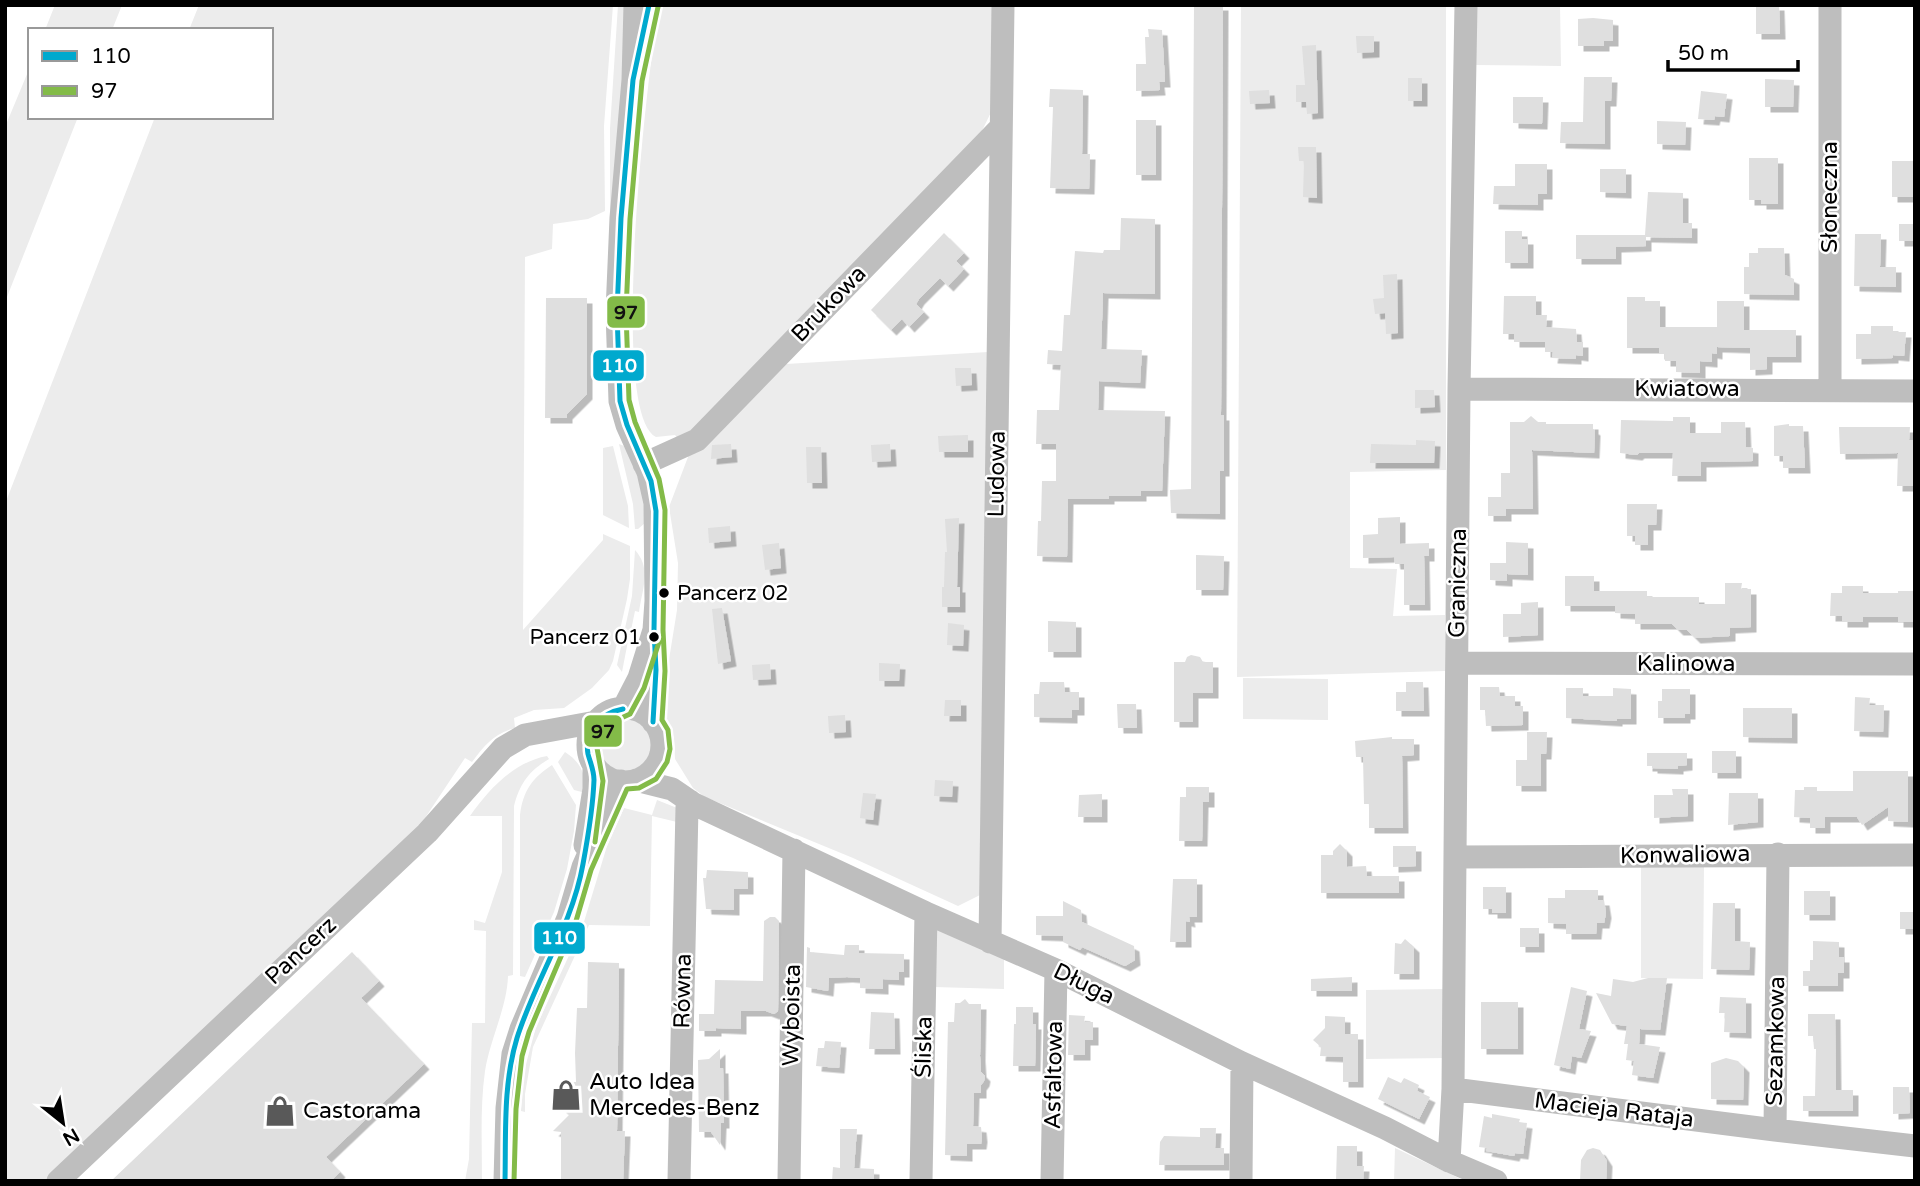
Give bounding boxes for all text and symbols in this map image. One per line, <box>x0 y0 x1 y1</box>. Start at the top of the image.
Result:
legend <box>28 28 273 119</box>
scale bar <box>1668 28 1798 72</box>
text: 50 m <box>1678 41 1729 66</box>
text: 110 <box>91 44 131 69</box>
text: 97 <box>91 79 117 104</box>
street label: Słoneczna <box>1816 141 1844 253</box>
street label: Brukowa <box>786 260 872 348</box>
line badge: 97 <box>606 295 646 329</box>
text: 97 <box>614 302 638 324</box>
line badge: 110 <box>592 349 645 382</box>
text: 110 <box>601 355 637 377</box>
street label: Kwiatowa <box>1634 375 1740 403</box>
street label: Ludowa <box>982 430 1012 518</box>
street label: Graniczna <box>1443 528 1473 638</box>
place label: Pancerz 02 <box>677 581 789 606</box>
marker: Pancerz 02 <box>657 586 671 600</box>
place label: Pancerz 01 <box>530 625 641 650</box>
marker: Pancerz 01 <box>647 630 661 644</box>
street label: Kalinowa <box>1637 650 1735 678</box>
line badge: 97 <box>583 714 623 748</box>
text: 97 <box>591 721 615 743</box>
street label: Konwaliowa <box>1620 840 1750 870</box>
street label: Pancerz <box>260 911 342 991</box>
line badge: 110 <box>533 921 586 955</box>
text: 110 <box>541 927 577 949</box>
street label: Równa <box>668 953 698 1029</box>
street label: Długa <box>1049 957 1119 1011</box>
street label: Wyboista <box>777 964 807 1066</box>
street label: Sezamkowa <box>1761 976 1791 1106</box>
street label: Śliska <box>909 1016 939 1078</box>
street label: Asfaltowa <box>1039 1020 1069 1130</box>
place label: Auto Idea Mercedes-Benz <box>589 1068 760 1122</box>
shop icon: Auto Idea Mercedes-Benz <box>549 1078 583 1112</box>
street label: Macieja Rataja <box>1533 1086 1695 1134</box>
north arrow <box>28 1088 98 1158</box>
shop icon: Castorama <box>263 1094 297 1128</box>
place label: Castorama <box>303 1097 421 1125</box>
text: N <box>59 1124 83 1150</box>

